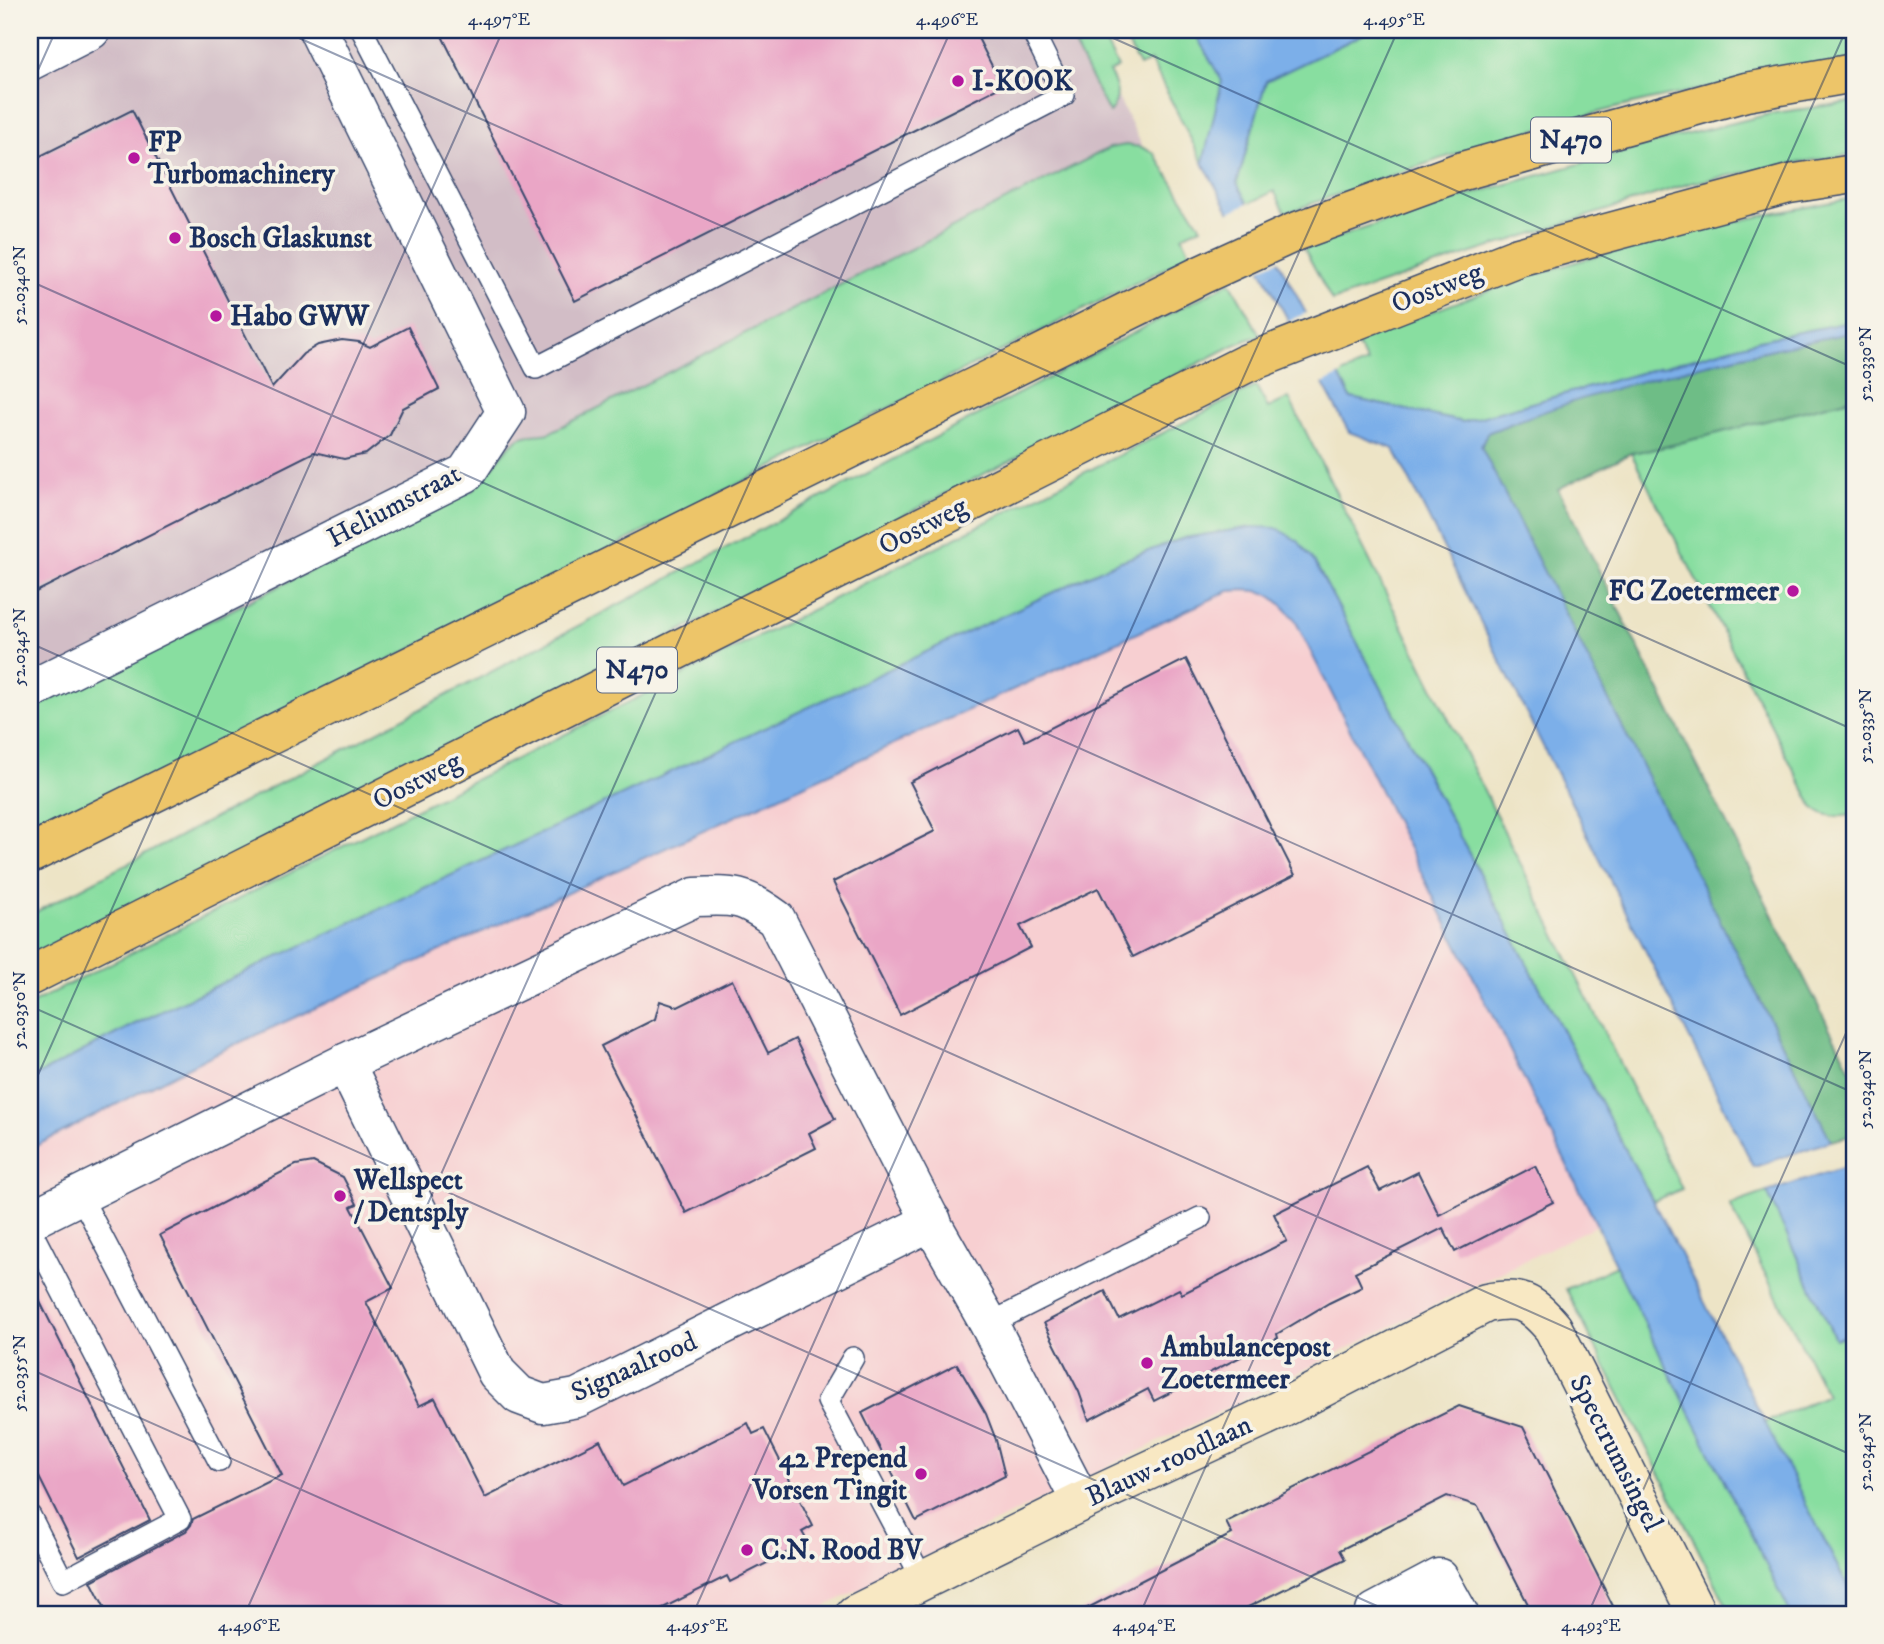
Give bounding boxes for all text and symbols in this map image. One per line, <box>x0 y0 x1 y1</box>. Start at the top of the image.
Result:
text: 4.497°E <box>468 9 531 31</box>
text: 4.496°E <box>916 9 978 31</box>
text: 4.495°E <box>1363 9 1425 31</box>
place label: I-KOOK <box>972 64 1074 99</box>
marker: I-KOOK <box>950 73 966 89</box>
road number: N470 <box>1531 118 1611 162</box>
place label: FP Turbomachinery <box>147 125 335 192</box>
marker: FP Turbomachinery <box>126 150 142 166</box>
place label: Bosch Glaskunst <box>189 221 372 256</box>
marker: Bosch Glaskunst <box>167 230 183 246</box>
text: 52.0340°N <box>9 245 31 325</box>
street label: Oostweg <box>1386 255 1488 321</box>
place label: Habo GWW <box>230 299 370 334</box>
marker: Habo GWW <box>208 308 224 324</box>
text: 52.0330°N <box>1855 326 1877 402</box>
street label: Heliumstraat <box>321 456 467 556</box>
street label: Oostweg <box>873 489 974 563</box>
place label: FC Zoetermeer <box>1608 574 1780 609</box>
marker: FC Zoetermeer <box>1785 583 1801 599</box>
text: 52.0345°N <box>9 608 31 686</box>
road number: N470 <box>597 648 677 692</box>
text: 52.0335°N <box>1855 688 1877 763</box>
street label: Oostweg <box>367 744 468 818</box>
text: 52.0350°N <box>9 971 31 1049</box>
text: 52.0340°N <box>1855 1049 1877 1129</box>
place label: Wellspect / Dentsply <box>353 1163 469 1230</box>
marker: Wellspect / Dentsply <box>332 1188 348 1204</box>
street label: Signaalrood <box>566 1324 702 1410</box>
place label: Ambulancepost Zoetermeer <box>1160 1330 1331 1397</box>
text: 52.0355°N <box>9 1334 31 1412</box>
marker: Ambulancepost Zoetermeer <box>1139 1355 1155 1371</box>
street label: Spectrumsingel <box>1562 1369 1671 1538</box>
street label: Blauw-roodlaan <box>1080 1407 1258 1515</box>
text: 52.0345°N <box>1855 1413 1877 1491</box>
place label: 42 Prepend Vorsen Tingit <box>752 1441 908 1508</box>
marker: 42 Prepend Vorsen Tingit <box>913 1466 929 1482</box>
place label: C.N. Rood BV <box>761 1533 924 1568</box>
marker: C.N. Rood BV <box>739 1542 755 1558</box>
text: 4.496°E <box>218 1615 280 1637</box>
text: 4.495°E <box>666 1615 728 1637</box>
text: 4.494°E <box>1112 1615 1176 1637</box>
text: 4.493°E <box>1561 1615 1621 1637</box>

